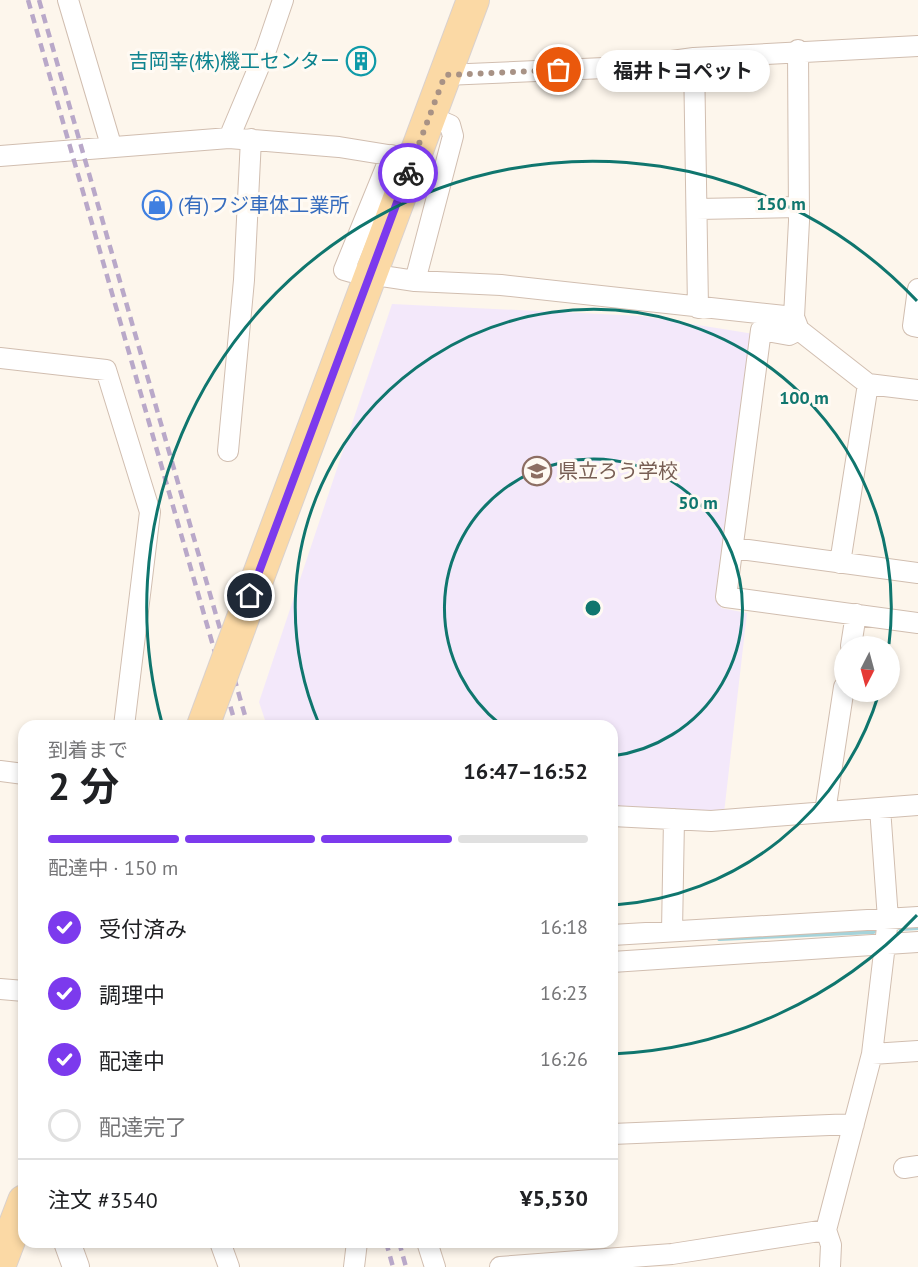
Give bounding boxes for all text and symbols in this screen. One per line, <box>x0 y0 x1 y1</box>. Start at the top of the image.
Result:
pin <box>533 44 584 95</box>
building icon: 吉岡幸(株)機工センター <box>345 45 377 77</box>
place label: 吉岡幸(株)機工センター <box>129 48 340 74</box>
callout: 福井トヨペット <box>595 49 769 91</box>
icon: bag <box>542 53 575 86</box>
text: 福井トヨペット <box>613 58 753 84</box>
courier <box>378 143 438 203</box>
icon: bike <box>392 157 425 190</box>
shop icon: (有)フジ車体工業所 <box>141 189 173 221</box>
place label: (有)フジ車体工業所 <box>178 192 349 218</box>
text: 150 m <box>756 192 806 215</box>
text: 100 m <box>779 386 829 409</box>
school or university icon: 県立ろう学校 <box>521 455 553 487</box>
place label: 県立ろう学校 <box>558 458 678 484</box>
text: 50 m <box>678 491 718 514</box>
pin <box>224 570 275 621</box>
icon: home <box>233 579 266 612</box>
centre of rings <box>583 598 603 618</box>
north arrow <box>834 636 900 702</box>
map controls <box>834 636 900 702</box>
text: 到着まで <box>48 737 128 763</box>
text: 16:47–16:52 <box>463 757 588 785</box>
text: 2 分 <box>48 760 119 811</box>
text: 配達中 · 150 m <box>48 855 178 881</box>
icon: check <box>48 911 81 944</box>
text: 16:18 <box>540 914 588 940</box>
text: 受付済み <box>99 915 187 943</box>
icon: check <box>48 977 81 1010</box>
text: 16:23 <box>540 980 588 1006</box>
text: 調理中 <box>99 981 165 1009</box>
icon: check <box>48 1043 81 1076</box>
text: 16:26 <box>540 1046 588 1072</box>
text: 配達中 <box>99 1047 165 1075</box>
text: 配達完了 <box>99 1113 187 1141</box>
text: ¥5,530 <box>520 1184 588 1212</box>
text: 注文 #3540 <box>48 1186 158 1214</box>

